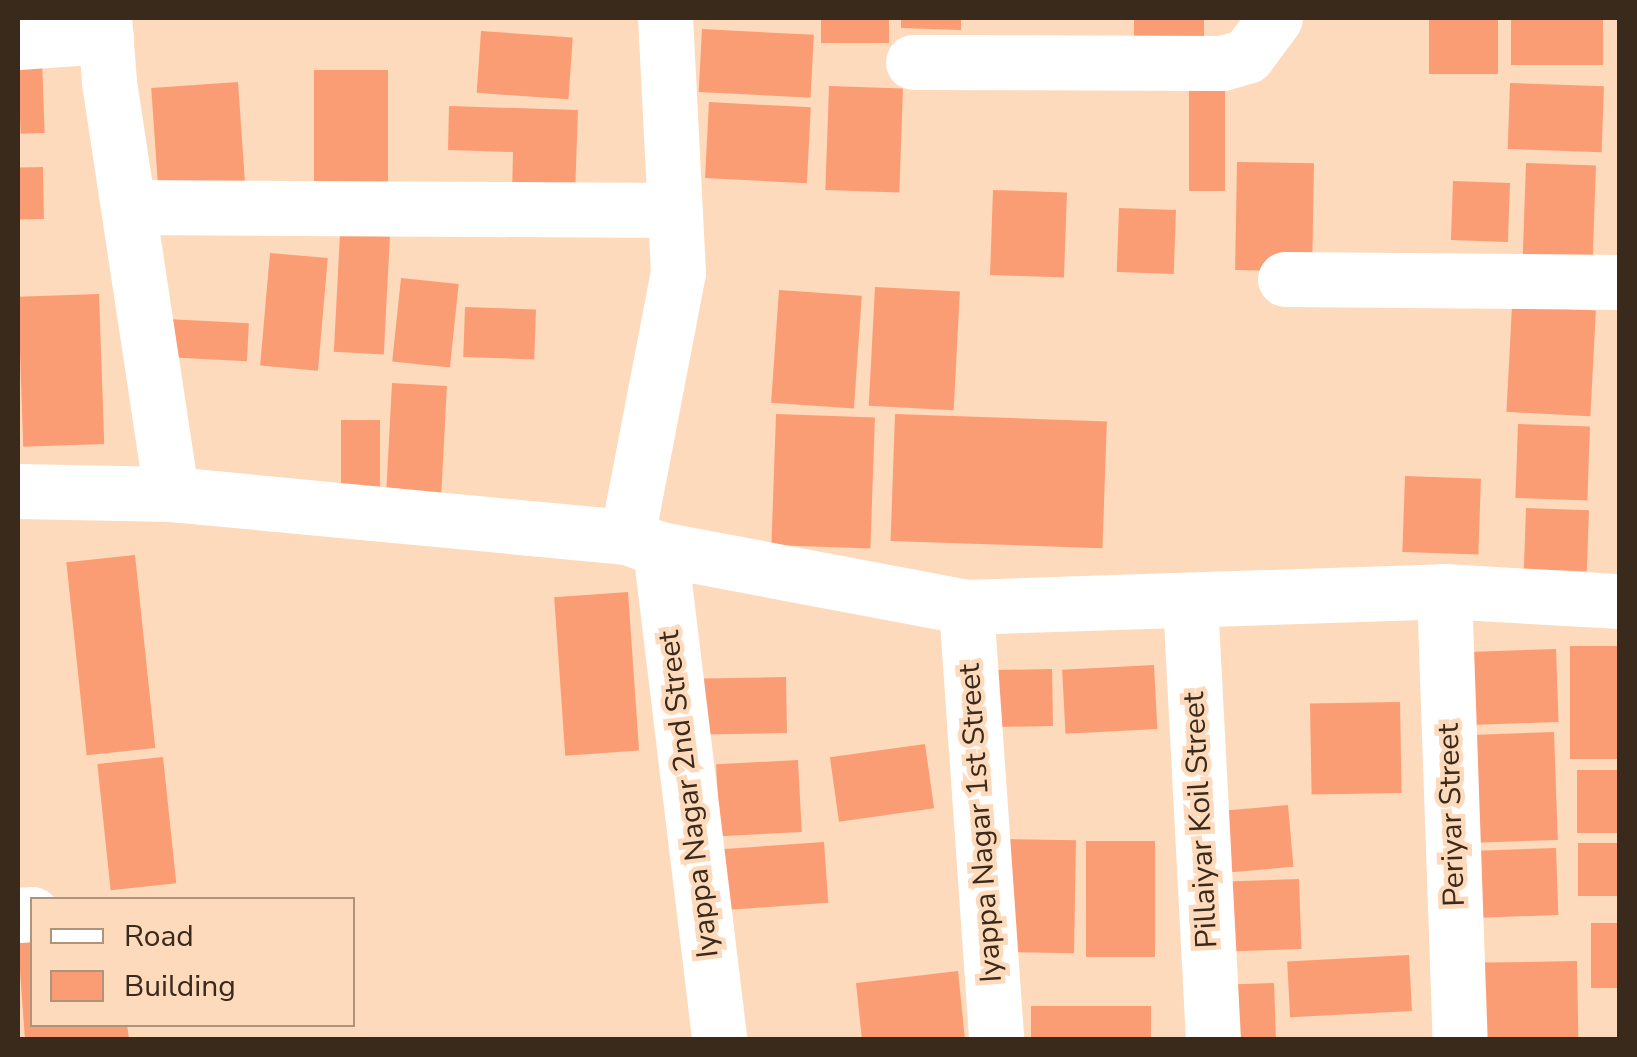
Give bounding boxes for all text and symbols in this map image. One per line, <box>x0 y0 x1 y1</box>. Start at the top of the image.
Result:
street label: Iyappa Nagar 2nd Street <box>651 628 727 960</box>
street label: Iyappa Nagar 1st Street <box>952 662 1010 984</box>
street label: Pillaiyar Koil Street <box>1176 691 1226 949</box>
street label: Periyar Street <box>1431 723 1473 907</box>
legend <box>30 897 355 1027</box>
text: Road <box>124 916 194 957</box>
text: Building <box>124 966 236 1007</box>

